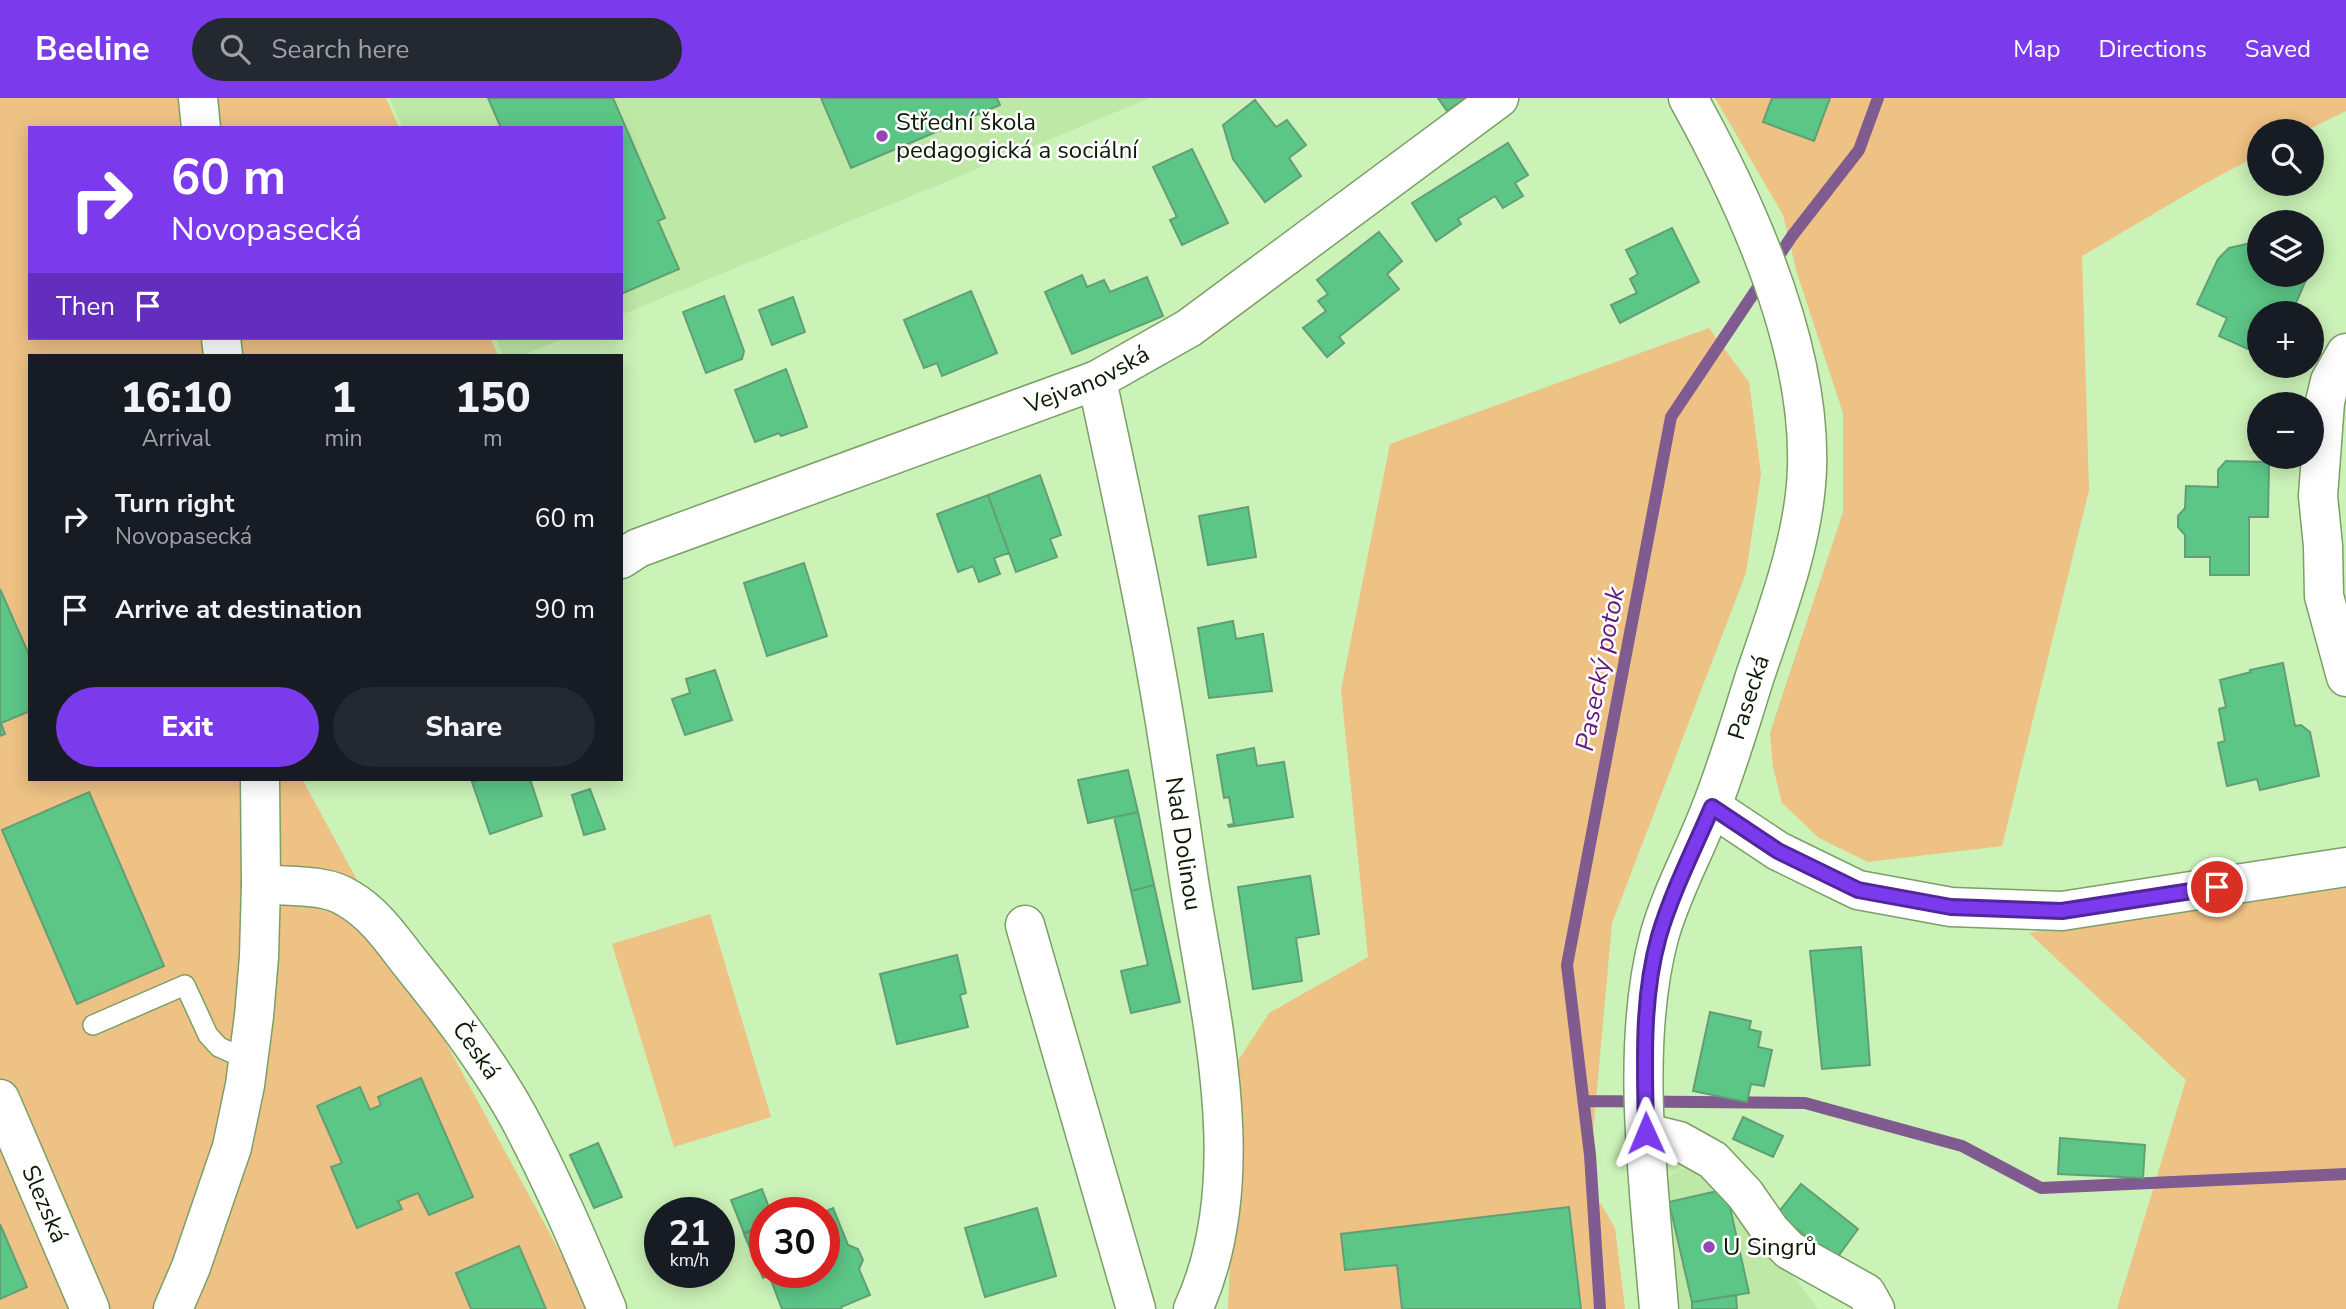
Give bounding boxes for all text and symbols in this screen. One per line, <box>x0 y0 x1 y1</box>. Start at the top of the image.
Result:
search box <box>192 18 682 81</box>
text: Beeline <box>35 27 150 72</box>
icon: search <box>216 30 254 68</box>
text: Search here <box>272 32 409 67</box>
text: Map <box>2013 33 2060 65</box>
text: Directions <box>2098 33 2207 65</box>
text: Saved <box>2245 33 2311 65</box>
place label: Střední škola pedagogická a sociální <box>896 106 1139 166</box>
map controls <box>2247 119 2324 469</box>
button: search <box>2247 119 2324 196</box>
marker: Střední škola pedagogická a sociální <box>874 128 890 144</box>
text: 60 m <box>171 144 286 211</box>
icon: right <box>56 154 147 245</box>
text: Novopasecká <box>171 208 362 251</box>
button: layers <box>2247 210 2324 287</box>
icon: arrive <box>129 287 167 325</box>
text: Then <box>56 289 115 324</box>
button: + <box>2247 301 2324 378</box>
street label: Vejvanovská <box>1019 338 1155 421</box>
text: 16:10 <box>120 370 232 427</box>
text: 1 <box>331 370 356 427</box>
text: 150 <box>455 370 531 427</box>
button: − <box>2247 392 2324 469</box>
text: Arrival <box>142 423 211 454</box>
text: min <box>325 423 363 454</box>
text: m <box>483 423 503 454</box>
text: Turn right <box>115 486 234 521</box>
icon: right <box>56 500 94 538</box>
text: 60 m <box>535 501 595 536</box>
text: Novopasecká <box>115 521 252 552</box>
water label: Pasecký potok <box>1567 583 1633 754</box>
icon: arrive <box>56 591 94 629</box>
text: Arrive at destination <box>115 592 362 627</box>
text: 90 m <box>535 592 595 627</box>
street label: Pasecká <box>1720 651 1777 744</box>
button: Exit <box>56 687 319 767</box>
button: Share <box>333 687 595 767</box>
street label: Nad Dolinou <box>1158 775 1210 913</box>
pin <box>2187 857 2247 917</box>
icon: arrive <box>2198 868 2236 906</box>
street label: Česká <box>445 1015 508 1086</box>
position arrow <box>1609 1096 1683 1170</box>
street label: Slezská <box>14 1160 76 1248</box>
speed limit sign: 30 <box>749 1197 840 1288</box>
text: 21 <box>668 1210 711 1257</box>
place label: U Singrů <box>1723 1231 1817 1263</box>
marker: U Singrů <box>1701 1239 1717 1255</box>
text: km/h <box>670 1248 709 1272</box>

